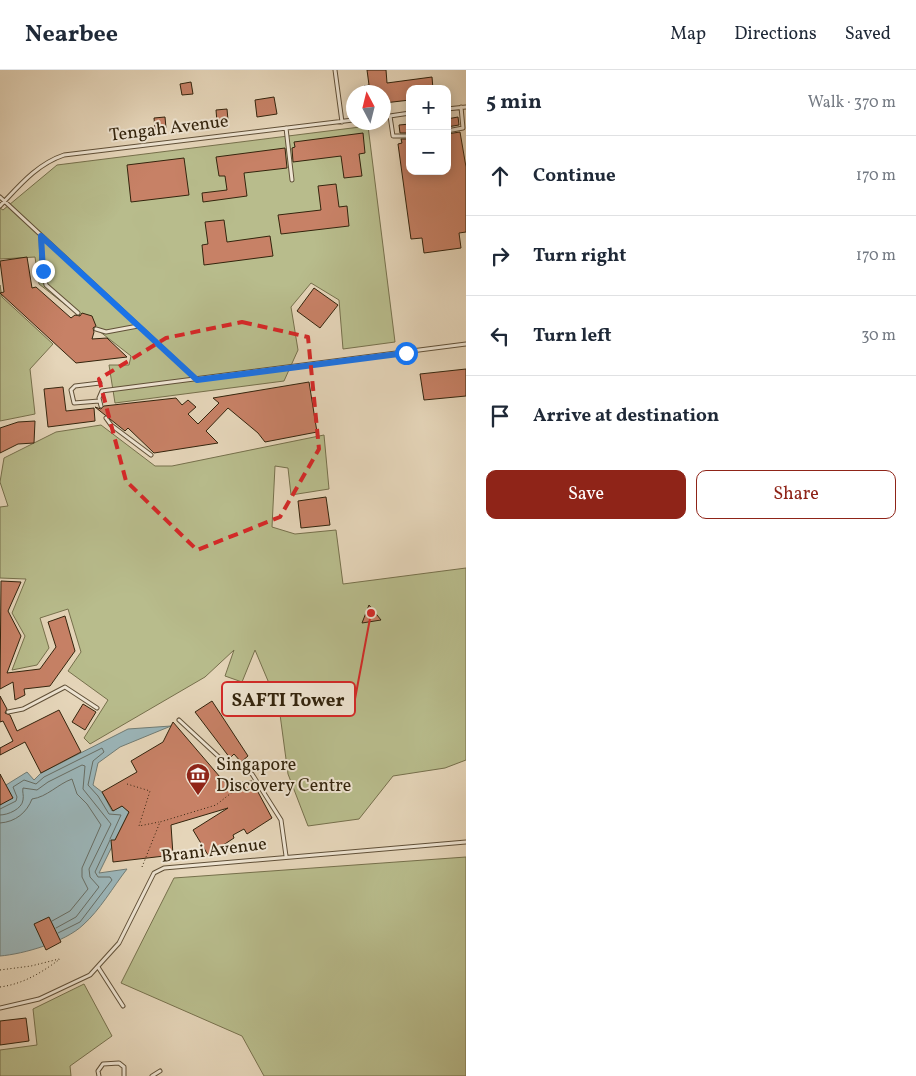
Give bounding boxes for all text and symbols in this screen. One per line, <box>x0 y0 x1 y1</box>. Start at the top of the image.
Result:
text: Nearbee <box>25 18 118 52</box>
text: Map <box>670 22 706 47</box>
text: Directions <box>734 22 817 47</box>
text: Saved <box>845 22 891 47</box>
north arrow <box>346 85 391 130</box>
map controls <box>406 85 451 175</box>
button: + <box>406 85 451 130</box>
text: 5 min <box>486 88 542 117</box>
text: Walk · 370 m <box>808 92 896 114</box>
street label: Tengah Avenue <box>108 109 230 149</box>
button: − <box>406 130 451 175</box>
icon: ahead <box>486 162 514 190</box>
text: Continue <box>533 163 616 189</box>
text: 170 m <box>856 165 896 187</box>
icon: right <box>486 242 514 270</box>
text: Turn right <box>533 243 626 269</box>
text: 170 m <box>856 245 896 267</box>
route end <box>32 260 55 283</box>
icon: left <box>486 322 514 350</box>
text: Turn left <box>533 323 612 349</box>
text: 30 m <box>861 325 896 347</box>
route start <box>395 342 418 365</box>
icon: arrive <box>486 402 514 430</box>
text: Arrive at destination <box>533 403 719 429</box>
button: Save <box>486 470 686 519</box>
button: Share <box>696 470 896 519</box>
callout: SAFTI Tower <box>222 682 355 716</box>
text: SAFTI Tower <box>232 688 344 714</box>
place label: Singapore Discovery Centre <box>216 753 351 799</box>
museum icon: Singapore Discovery Centre <box>185 762 211 796</box>
street label: Brani Avenue <box>160 832 268 870</box>

